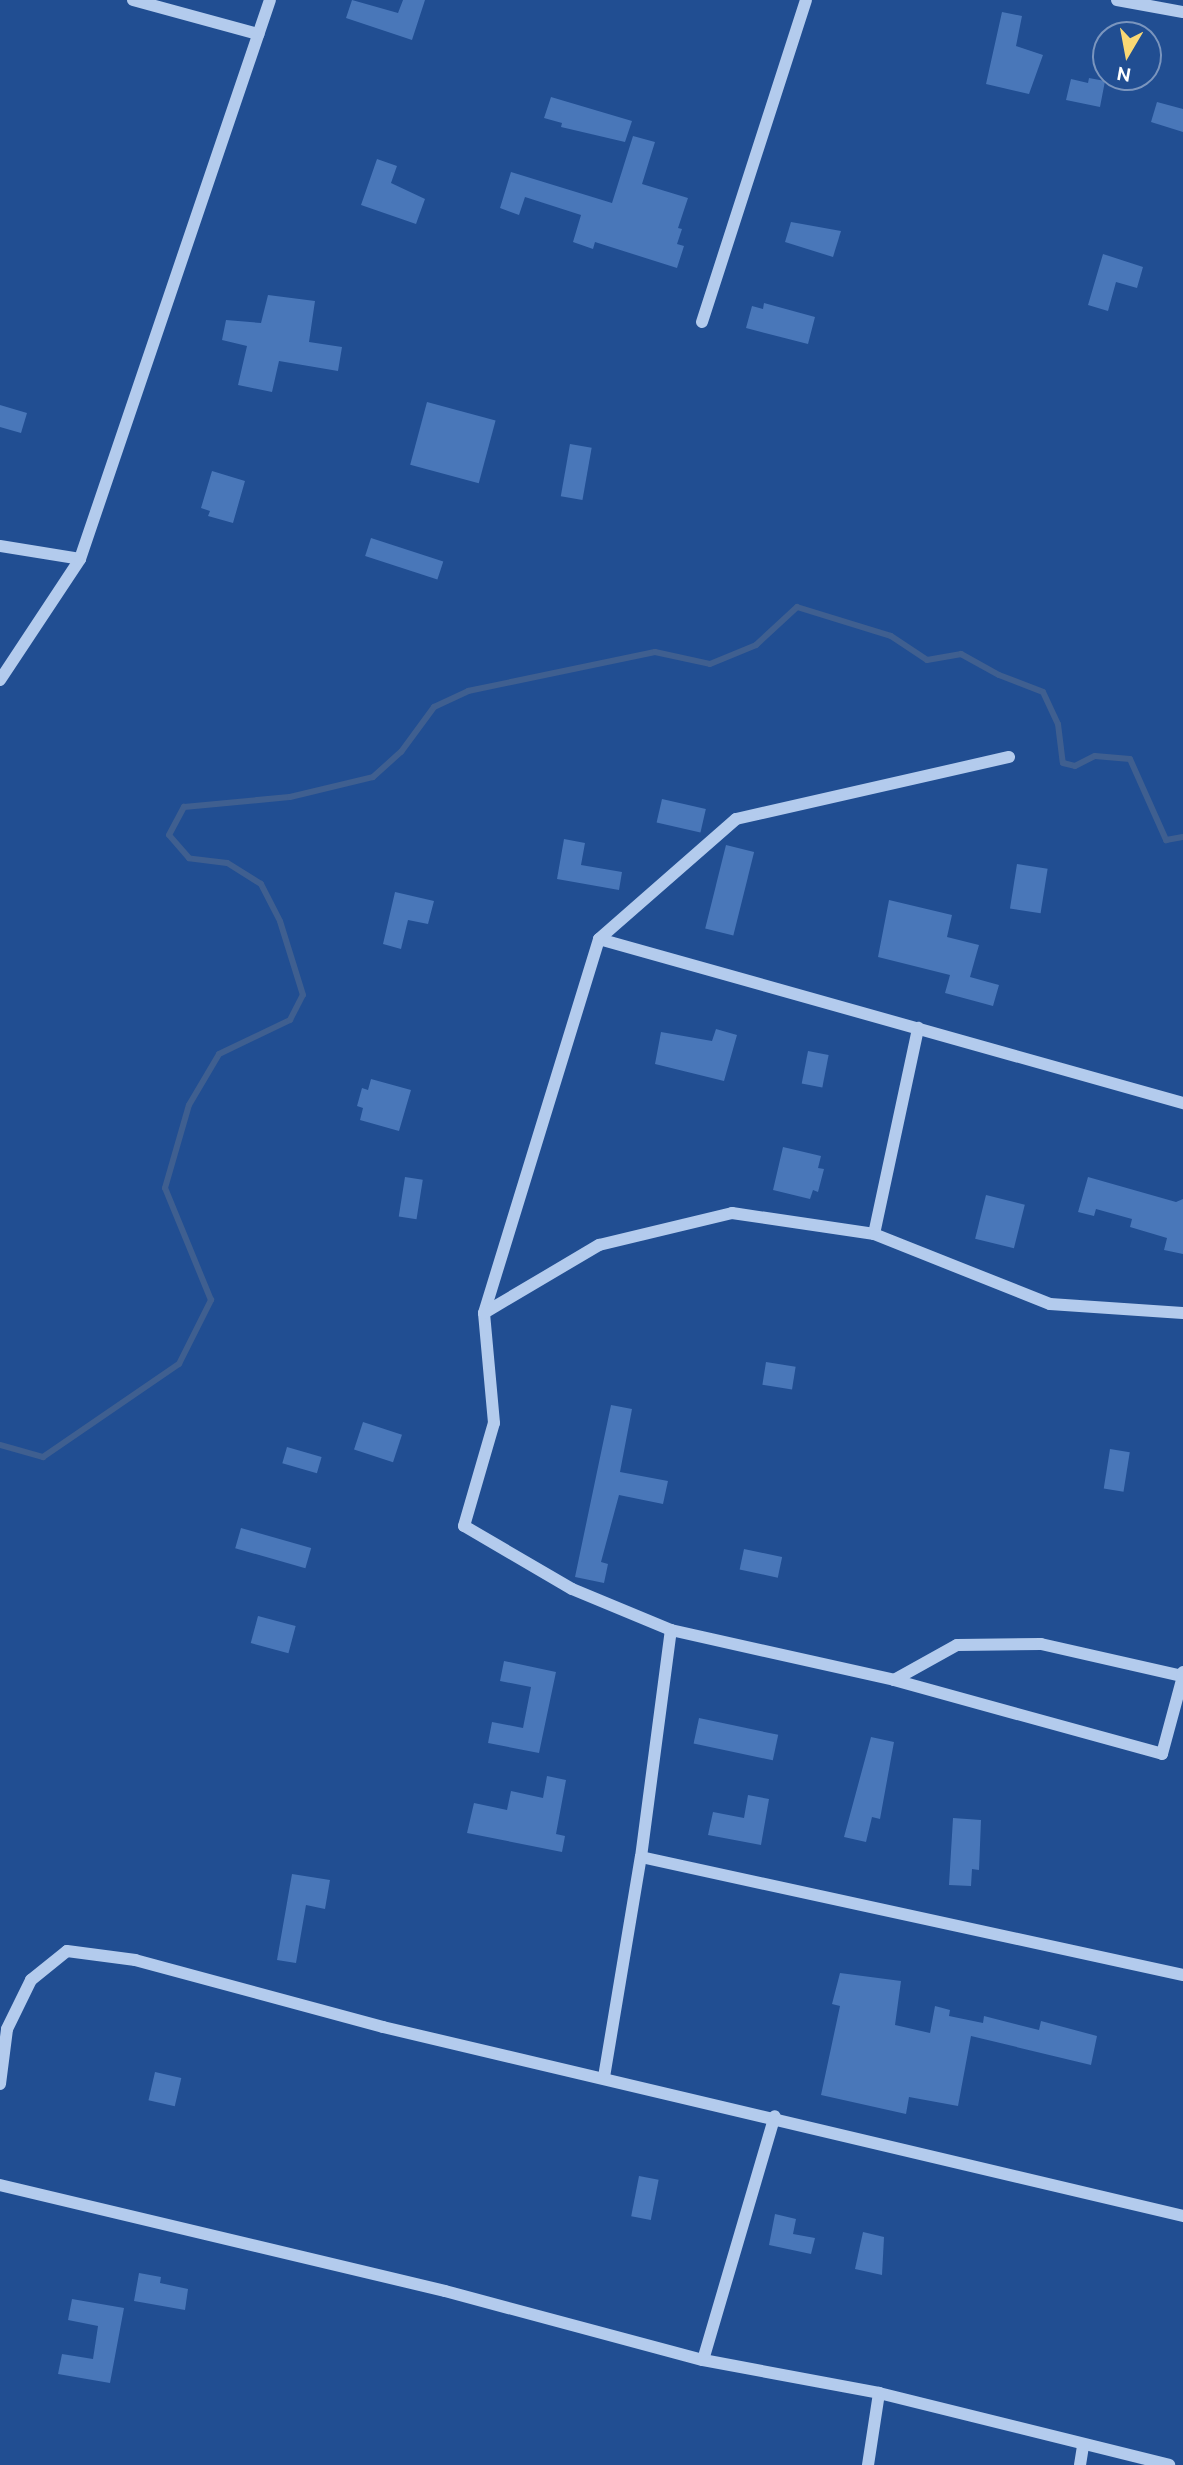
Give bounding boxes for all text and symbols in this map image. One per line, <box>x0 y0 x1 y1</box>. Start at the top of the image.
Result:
north arrow <box>1092 21 1162 91</box>
text: N <box>1115 63 1133 87</box>

